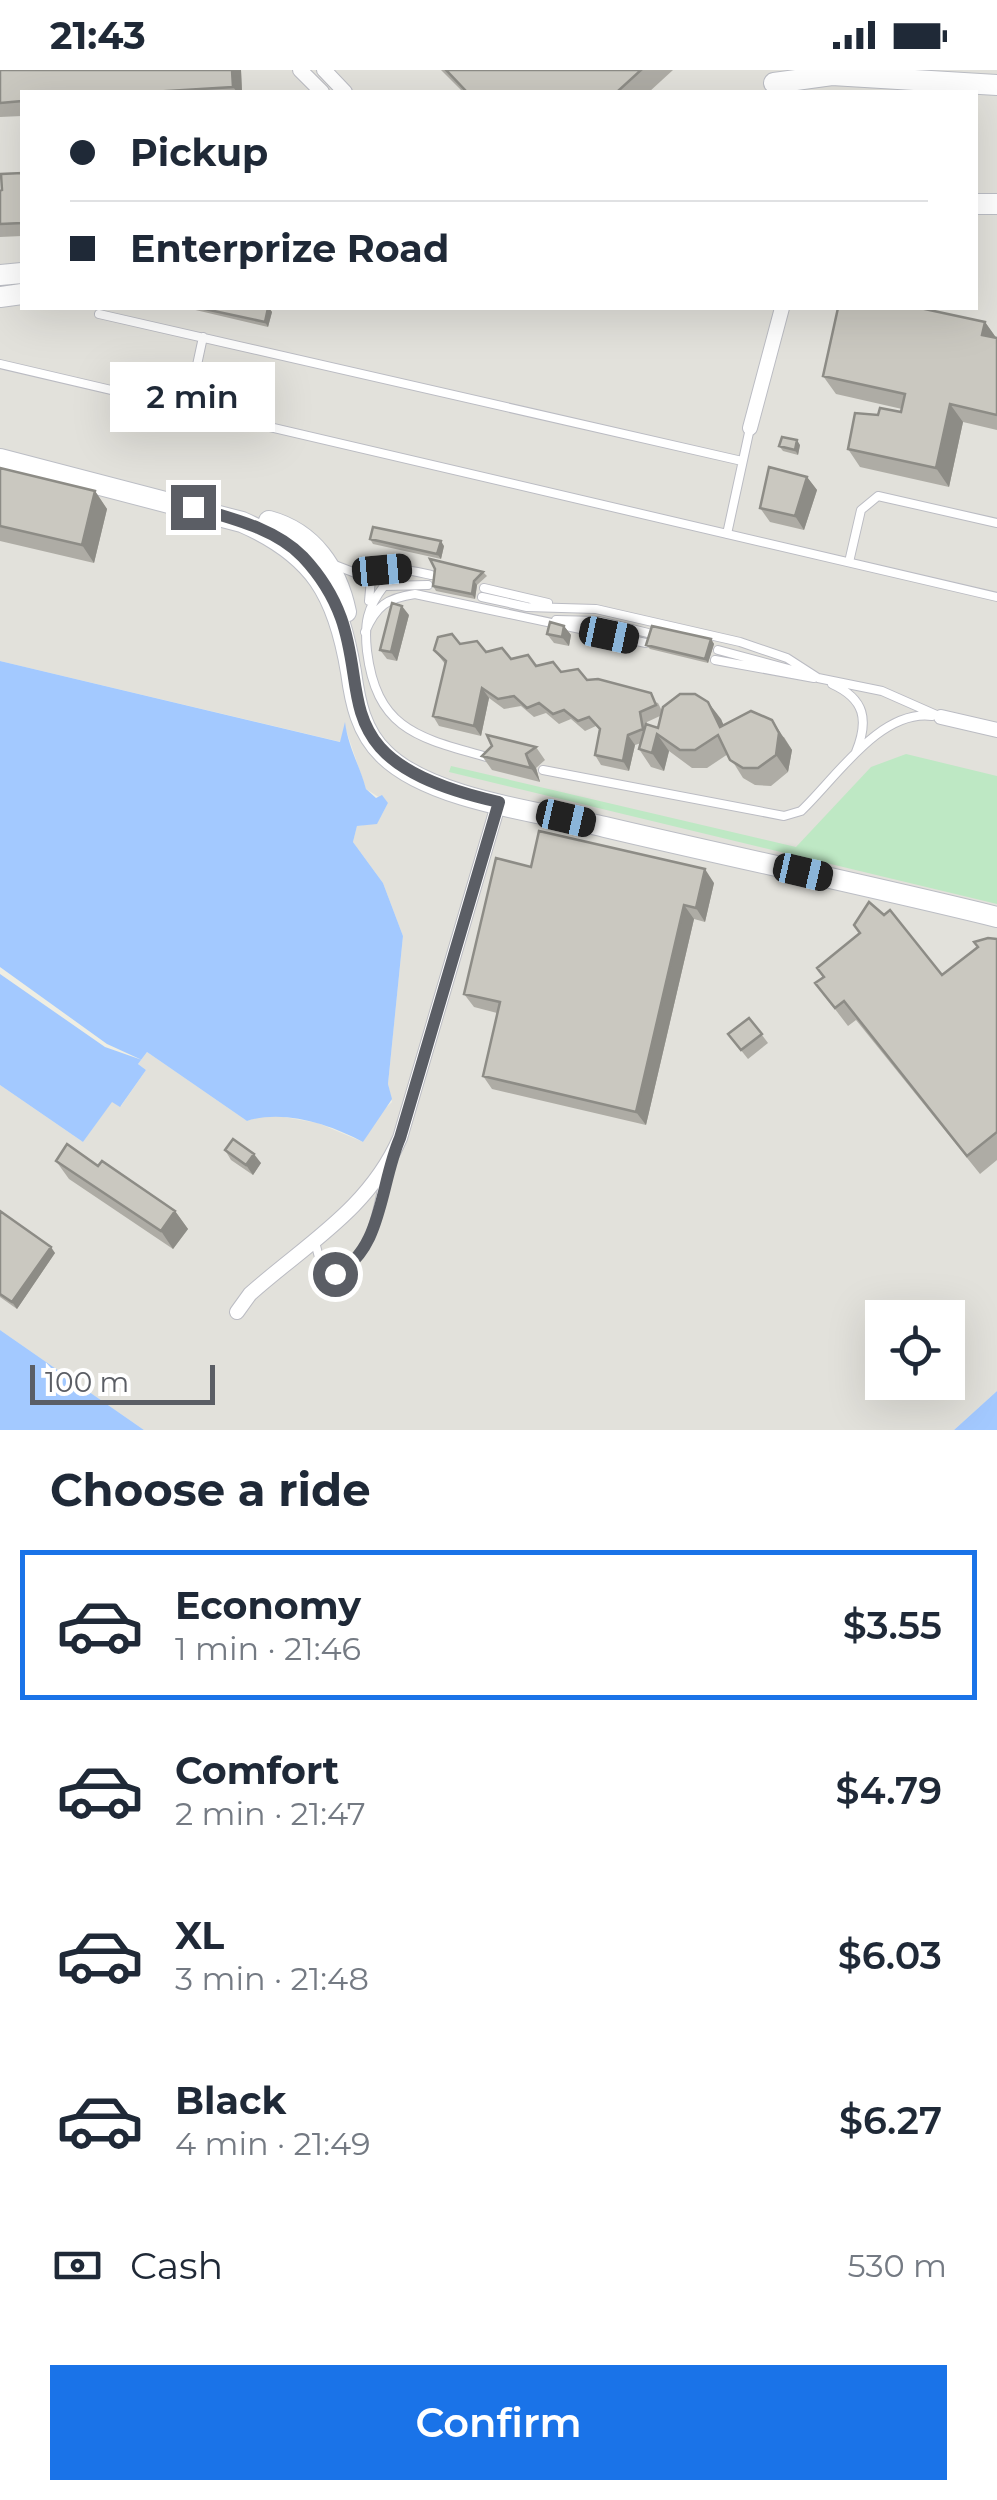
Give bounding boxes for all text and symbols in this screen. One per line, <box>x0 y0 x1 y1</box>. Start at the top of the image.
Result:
text: 21:43 <box>50 12 146 59</box>
text: Pickup <box>130 129 268 176</box>
text: Enterprize Road <box>130 225 449 272</box>
callout: 2 min <box>110 362 276 432</box>
text: 2 min <box>146 377 239 416</box>
route end <box>171 485 216 530</box>
car <box>351 552 413 588</box>
car <box>577 614 641 656</box>
car <box>533 797 599 839</box>
car <box>770 851 836 893</box>
route start <box>313 1252 358 1297</box>
map controls <box>865 1300 965 1400</box>
button: locate <box>865 1300 965 1400</box>
scale bar <box>30 1360 215 1404</box>
text: 100 m <box>45 1365 129 1399</box>
text: Choose a ride <box>50 1462 371 1517</box>
icon: car <box>55 1580 145 1670</box>
text: Economy <box>175 1582 361 1629</box>
text: $3.55 <box>843 1602 942 1649</box>
text: 1 min · 21:46 <box>175 1629 361 1668</box>
icon: car <box>55 1745 145 1835</box>
text: Comfort <box>175 1747 339 1794</box>
text: $4.79 <box>836 1767 942 1814</box>
text: 2 min · 21:47 <box>175 1794 366 1833</box>
icon: car <box>55 1910 145 2000</box>
text: XL <box>175 1912 224 1959</box>
text: $6.03 <box>838 1932 942 1979</box>
text: 3 min · 21:48 <box>175 1959 369 1998</box>
icon: car <box>55 2075 145 2165</box>
text: Black <box>175 2077 286 2124</box>
text: $6.27 <box>839 2097 942 2144</box>
text: 4 min · 21:49 <box>175 2124 370 2163</box>
icon: cash <box>50 2238 105 2293</box>
text: Cash <box>130 2242 223 2289</box>
text: 530 m <box>847 2246 947 2285</box>
button: Confirm <box>50 2365 947 2480</box>

